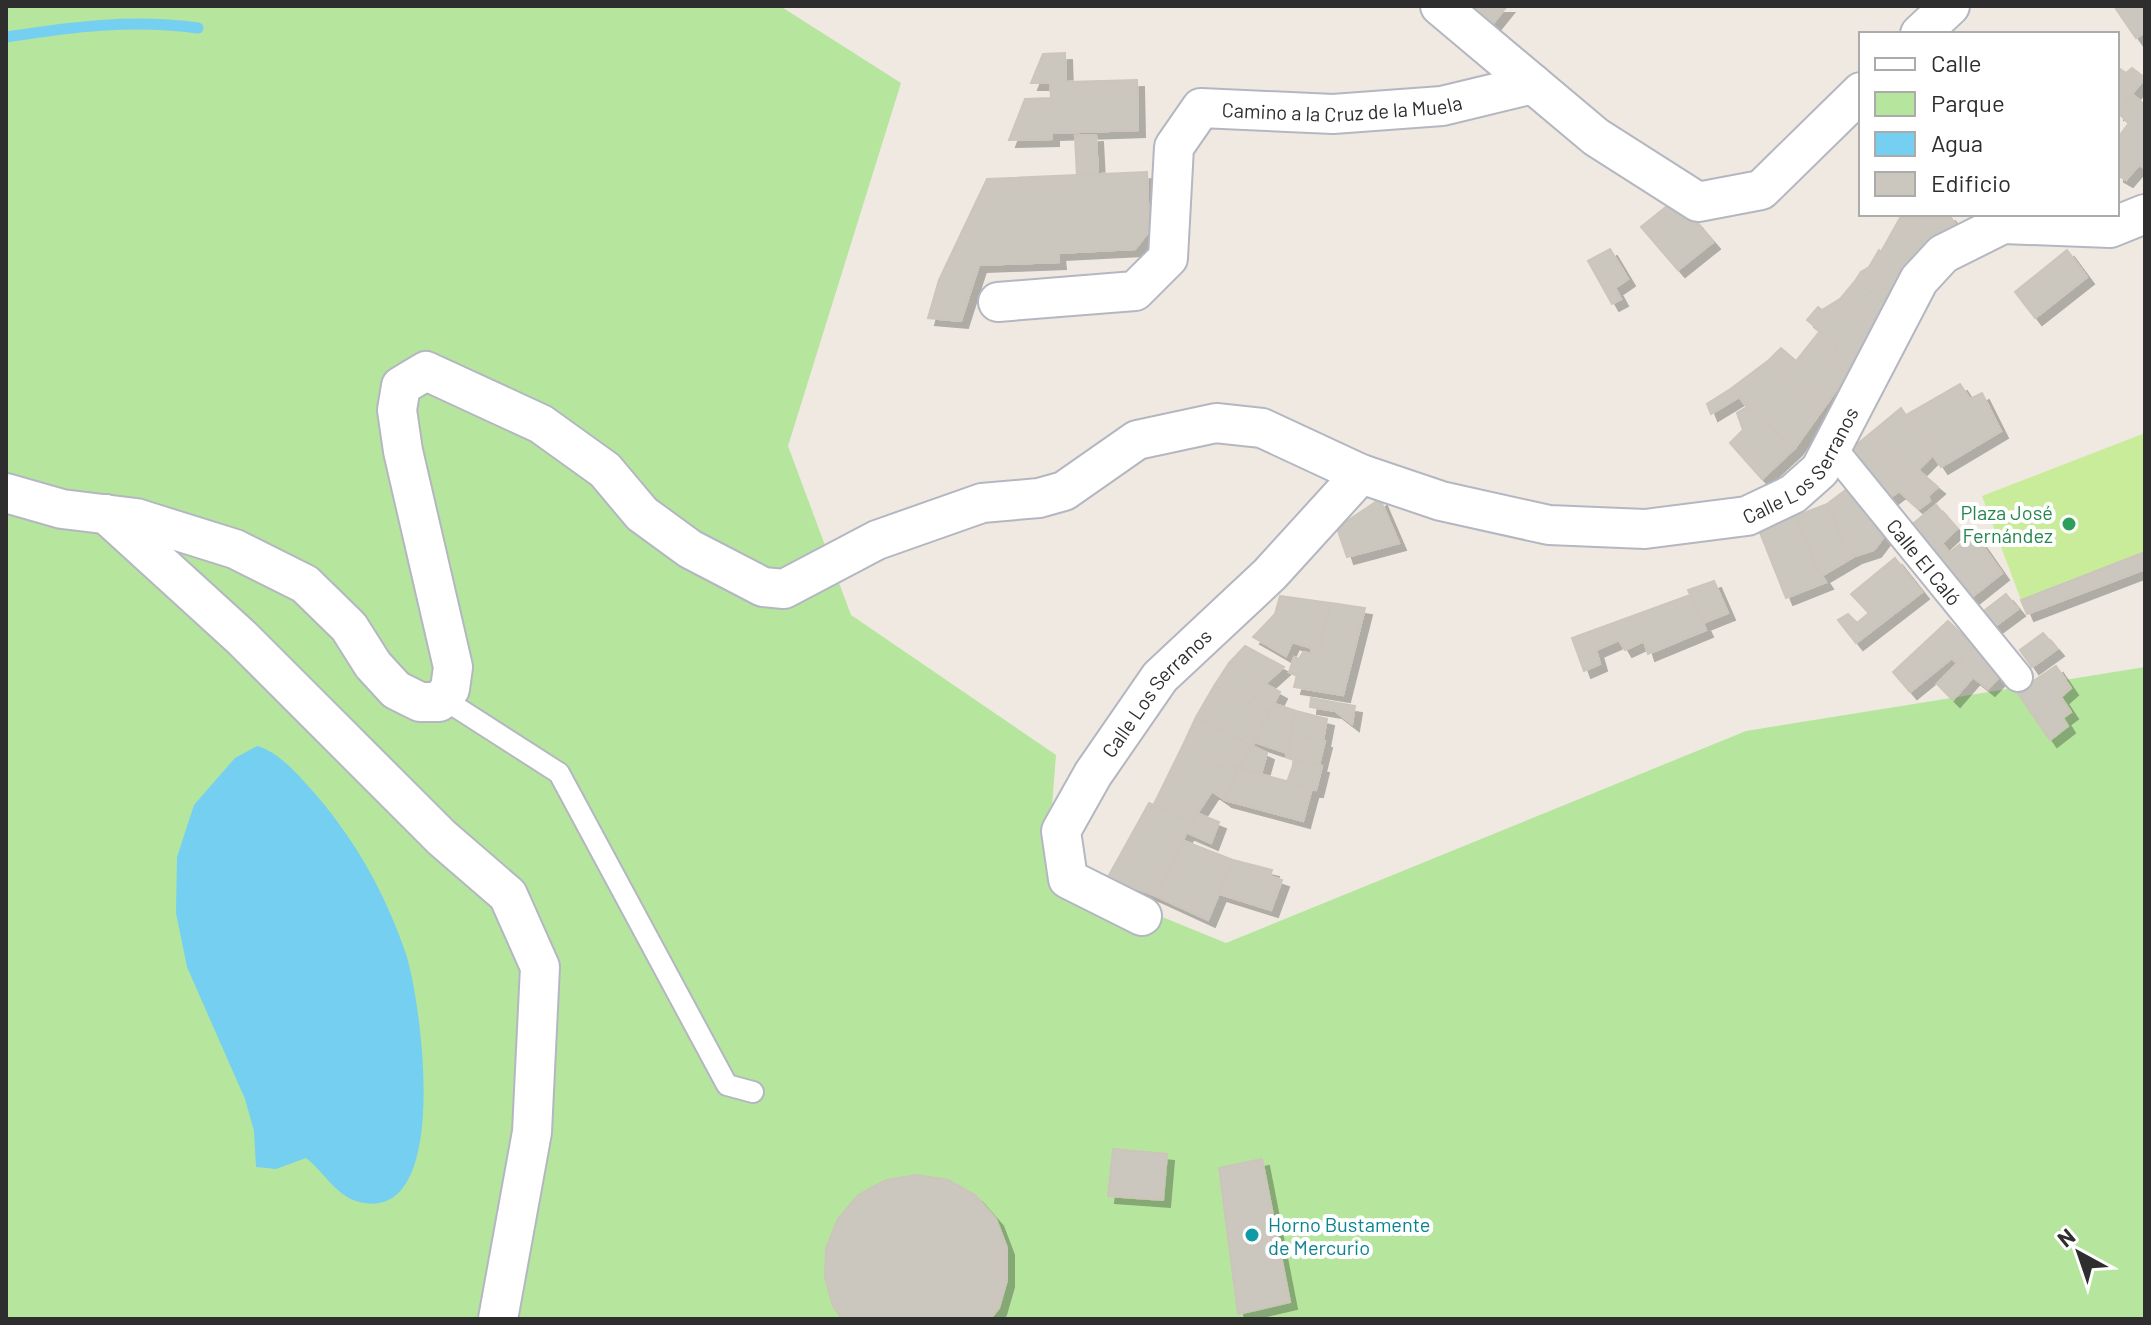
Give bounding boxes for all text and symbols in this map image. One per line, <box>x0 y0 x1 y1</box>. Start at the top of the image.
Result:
legend <box>1859 32 2119 216</box>
text: Calle <box>1931 48 1982 77</box>
text: Parque <box>1931 88 2005 117</box>
street label: Camino a la Cruz de la Muela <box>1221 90 1464 126</box>
text: Agua <box>1931 128 1983 157</box>
text: Edificio <box>1931 168 2011 197</box>
street label: Calle Los Serranos <box>1738 403 1863 528</box>
place label: Plaza José Fernández <box>1961 500 2053 547</box>
street label: Calle El Caló <box>1882 514 1967 610</box>
marker: Plaza José Fernández <box>2060 515 2078 533</box>
street label: Calle Los Serranos <box>1096 623 1216 762</box>
place label: Horno Bustamente de Mercurio <box>1268 1212 1430 1259</box>
north arrow <box>2039 1213 2119 1293</box>
text: N <box>2052 1222 2079 1252</box>
marker: Horno Bustamente de Mercurio <box>1243 1226 1261 1244</box>

